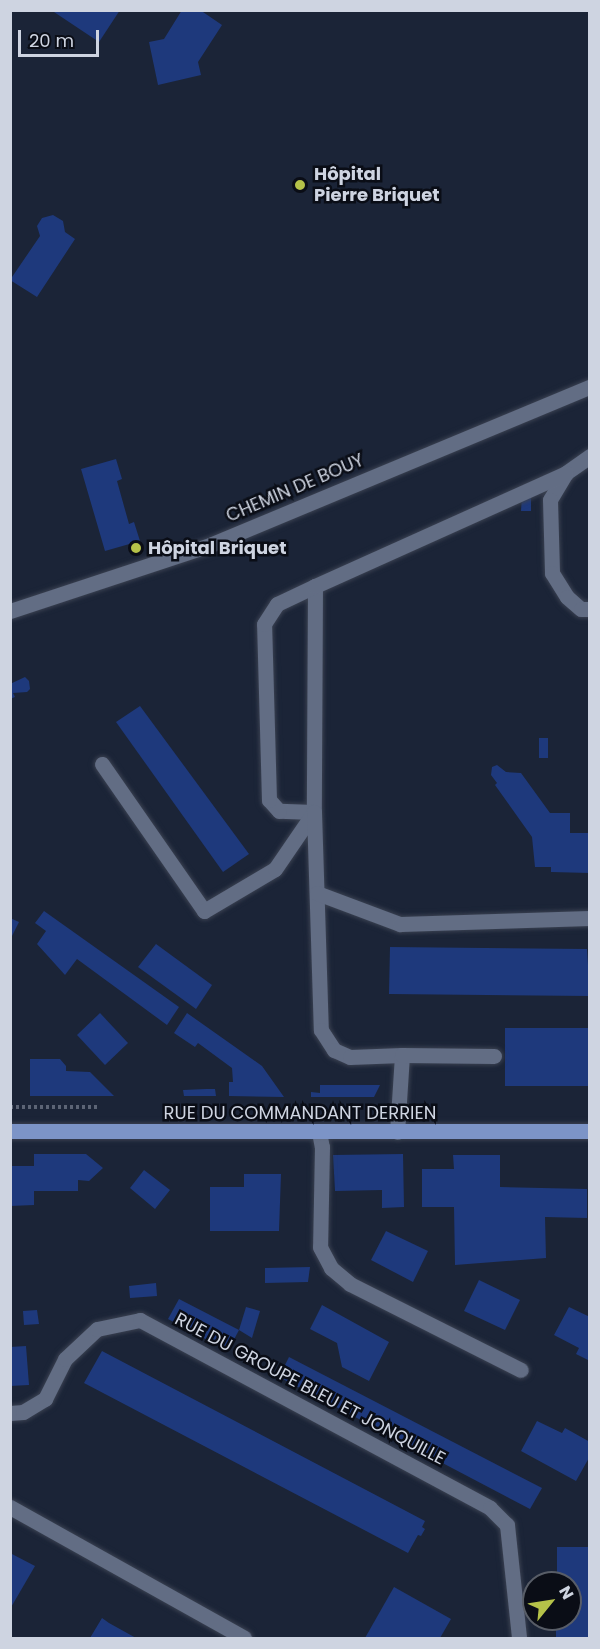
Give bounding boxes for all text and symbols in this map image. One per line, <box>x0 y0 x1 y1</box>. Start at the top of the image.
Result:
scale bar <box>21 18 102 56</box>
text: 20 m <box>29 28 74 53</box>
place label: Hôpital Pierre Briquet <box>314 164 440 207</box>
marker: Hôpital Pierre Briquet <box>291 176 309 194</box>
street label: CHEMIN DE BOUY <box>223 449 367 527</box>
place label: Hôpital Briquet <box>148 537 286 559</box>
marker: Hôpital Briquet <box>129 541 143 555</box>
street label: RUE DU COMMANDANT DERRIEN <box>164 1102 436 1124</box>
street label: RUE DU GROUPE BLEU ET JONQUILLE <box>171 1308 449 1470</box>
north arrow <box>522 1571 582 1631</box>
text: N <box>553 1582 579 1604</box>

